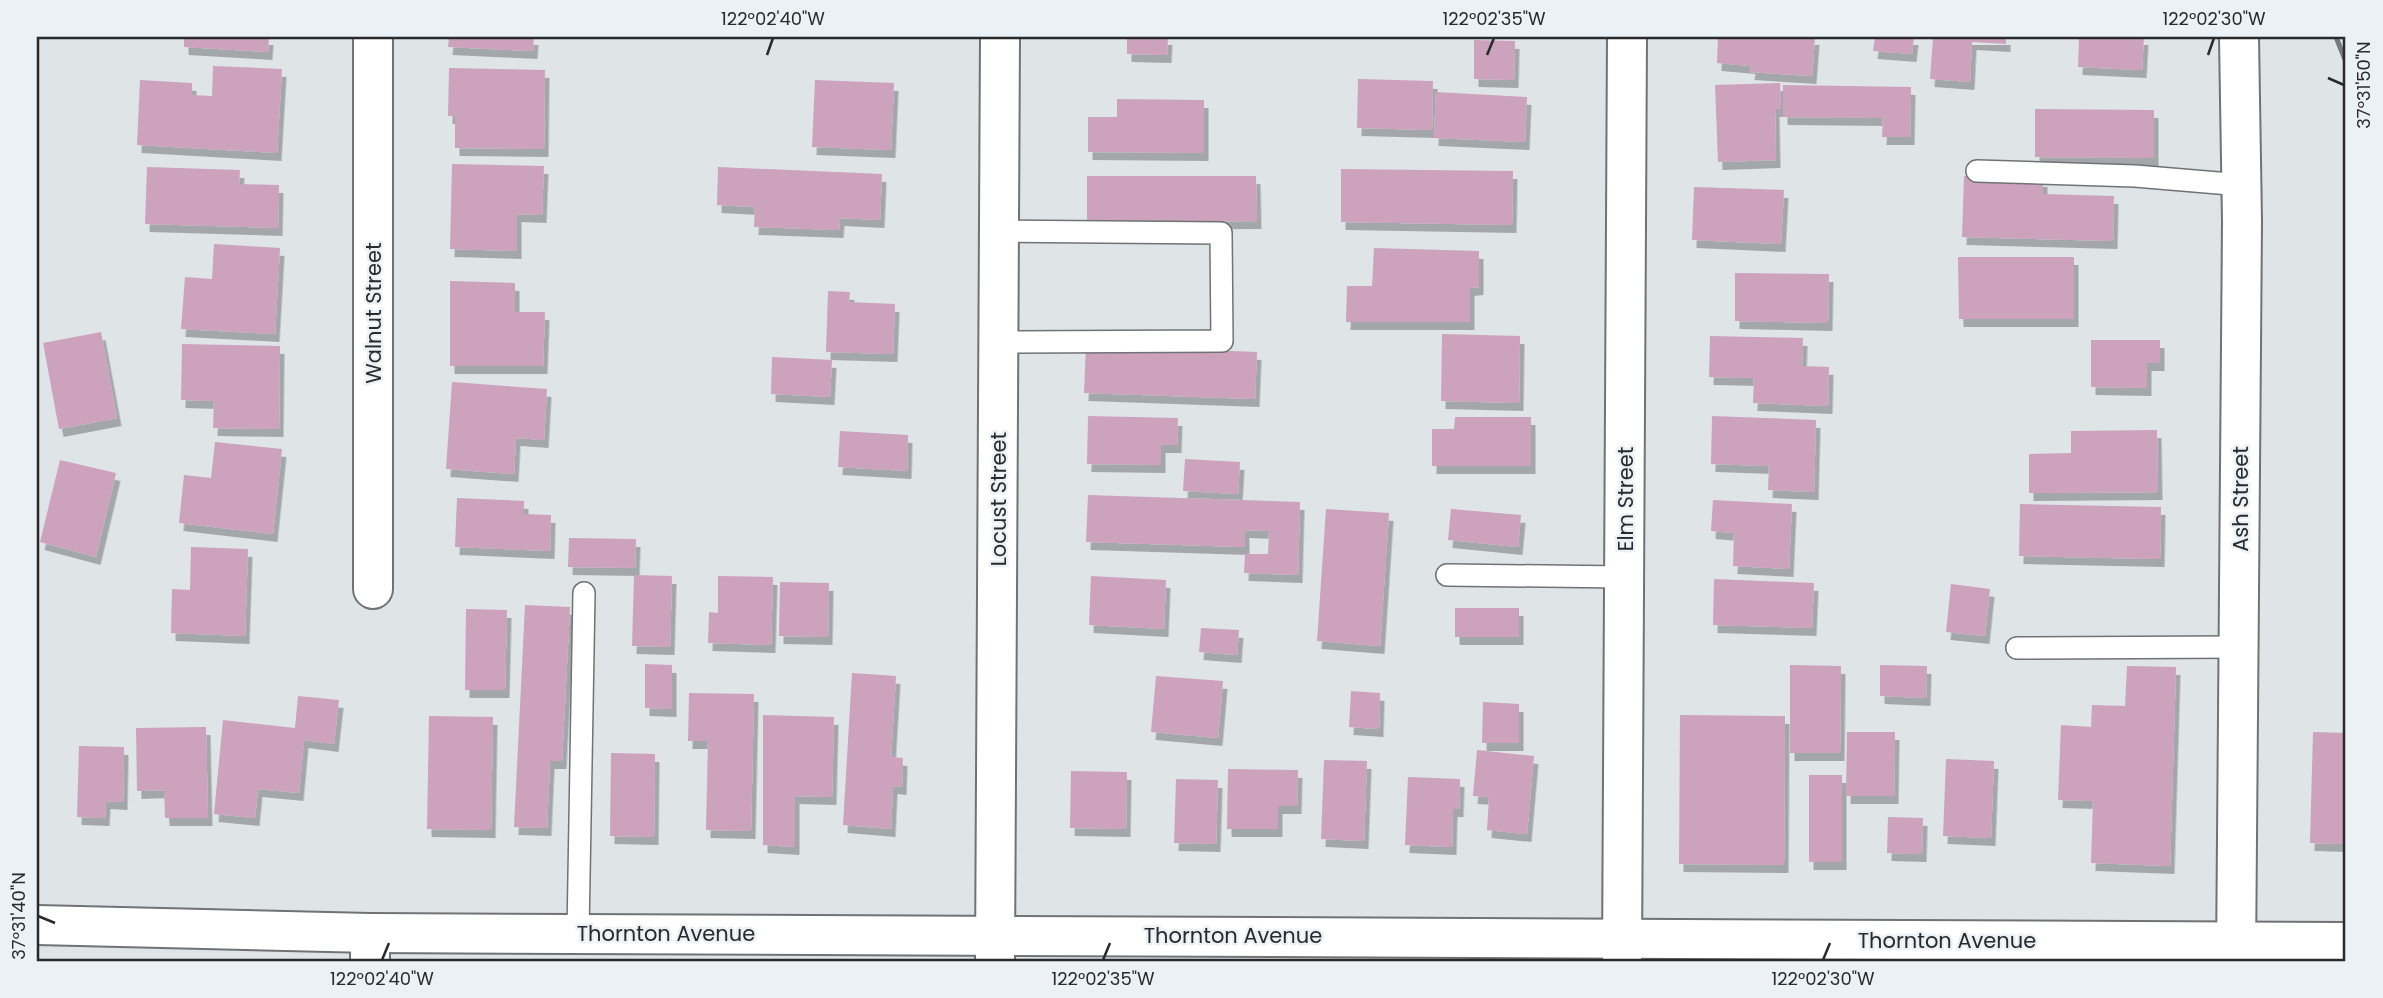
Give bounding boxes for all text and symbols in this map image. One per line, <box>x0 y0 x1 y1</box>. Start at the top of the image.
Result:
text: 122°02'40"W <box>721 6 825 31</box>
text: 122°02'35"W <box>1442 6 1546 31</box>
text: 122°02'30"W <box>2162 6 2266 31</box>
text: 37°31'50"N <box>2351 41 2376 129</box>
street label: Walnut Street <box>359 242 388 384</box>
street label: Locust Street <box>984 432 1013 566</box>
street label: Ash Street <box>2226 446 2255 552</box>
street label: Elm Street <box>1611 447 1640 551</box>
text: 37°31'40"N <box>6 872 31 960</box>
street label: Thornton Avenue <box>577 919 755 948</box>
street label: Thornton Avenue <box>1144 921 1322 950</box>
street label: Thornton Avenue <box>1858 926 2036 955</box>
text: 122°02'40"W <box>330 966 434 991</box>
text: 122°02'35"W <box>1051 966 1155 991</box>
text: 122°02'30"W <box>1771 966 1875 991</box>

